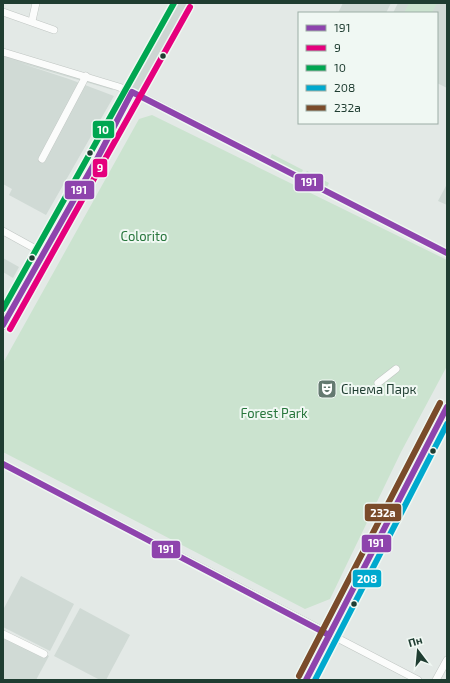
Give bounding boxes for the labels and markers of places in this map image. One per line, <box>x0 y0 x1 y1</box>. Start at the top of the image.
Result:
unlabelled marker <box>158 51 168 61</box>
unlabelled marker <box>85 148 95 158</box>
unlabelled marker <box>27 253 37 263</box>
theatre icon: Сінема Парк <box>316 378 338 400</box>
place label: Сінема Парк <box>341 381 417 397</box>
unlabelled marker <box>428 446 438 456</box>
unlabelled marker <box>349 599 359 609</box>

